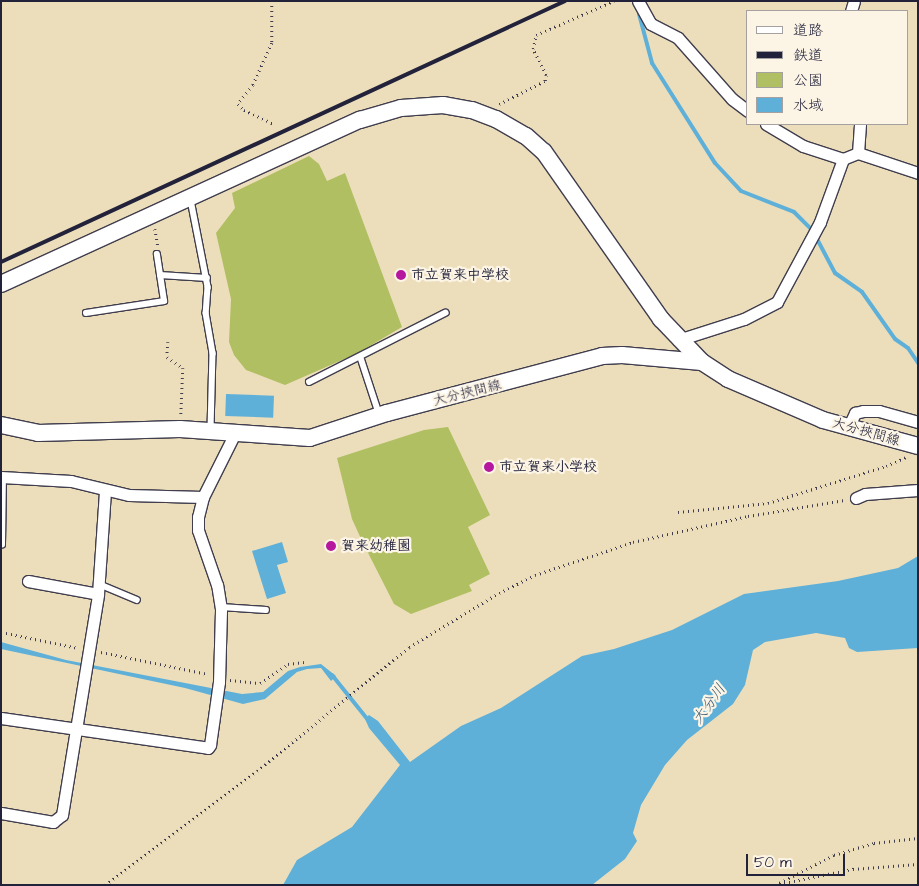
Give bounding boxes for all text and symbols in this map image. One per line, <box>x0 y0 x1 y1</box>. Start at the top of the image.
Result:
legend <box>746 10 909 125</box>
text: 道路 <box>793 20 823 41</box>
text: 鉄道 <box>793 45 823 66</box>
text: 公園 <box>793 70 823 91</box>
text: 水域 <box>793 95 823 116</box>
place label: 市立賀来中学校 <box>411 267 509 283</box>
marker: 市立賀来中学校 <box>395 269 407 281</box>
street label: 大分挾間線 <box>431 376 503 410</box>
street label: 大分挾間線 <box>830 414 902 450</box>
place label: 市立賀来小学校 <box>499 459 597 475</box>
marker: 市立賀来小学校 <box>483 461 495 473</box>
place label: 賀来幼稚園 <box>341 538 411 554</box>
marker: 賀来幼稚園 <box>325 540 337 552</box>
water label: 大分川 <box>688 681 730 727</box>
scale bar <box>749 844 848 876</box>
text: 50 m <box>754 852 792 873</box>

